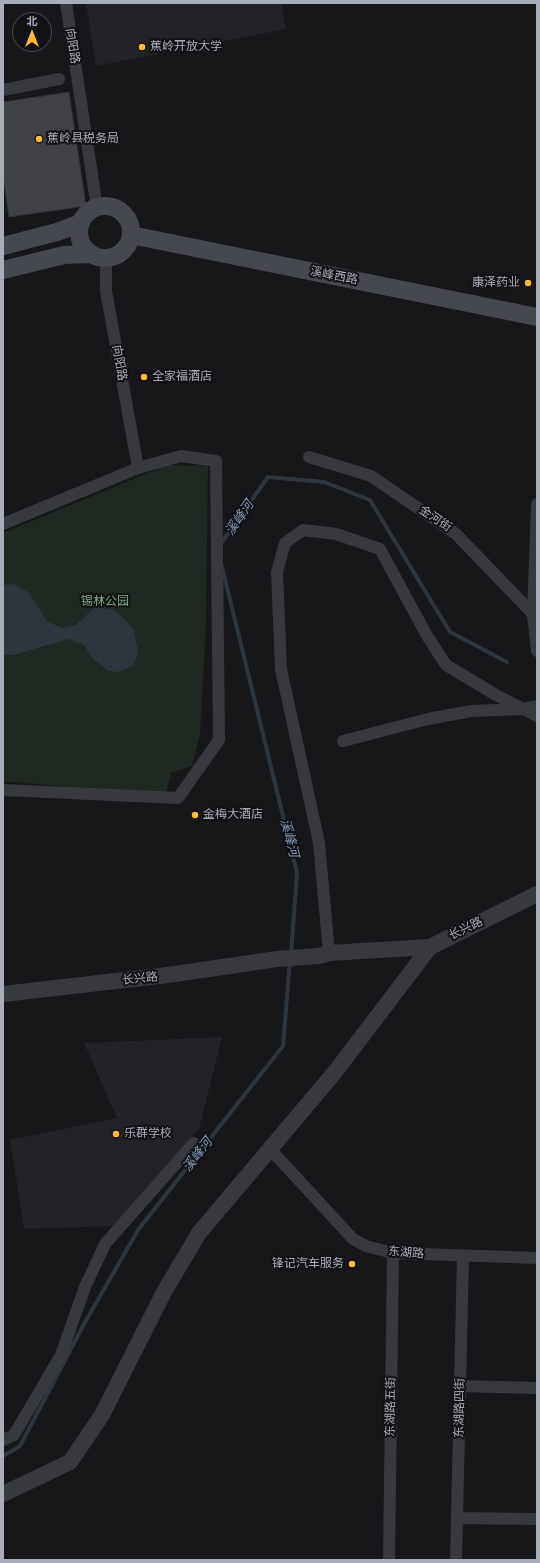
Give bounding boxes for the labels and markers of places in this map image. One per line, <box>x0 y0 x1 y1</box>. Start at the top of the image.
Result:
place label: 蕉岭开放大学 <box>150 40 222 54</box>
marker: 蕉岭开放大学 <box>137 42 147 52</box>
place label: 蕉岭县税务局 <box>47 132 119 146</box>
marker: 蕉岭县税务局 <box>34 134 44 144</box>
place label: 康泽药业 <box>472 276 520 290</box>
marker: 康泽药业 <box>523 278 533 288</box>
place label: 全家福酒店 <box>152 370 212 384</box>
marker: 全家福酒店 <box>139 372 149 382</box>
place label: 金梅大酒店 <box>203 808 263 822</box>
marker: 金梅大酒店 <box>190 810 200 820</box>
place label: 乐群学校 <box>124 1127 172 1141</box>
marker: 乐群学校 <box>111 1129 121 1139</box>
place label: 锋记汽车服务 <box>272 1257 344 1271</box>
marker: 锋记汽车服务 <box>347 1259 357 1269</box>

